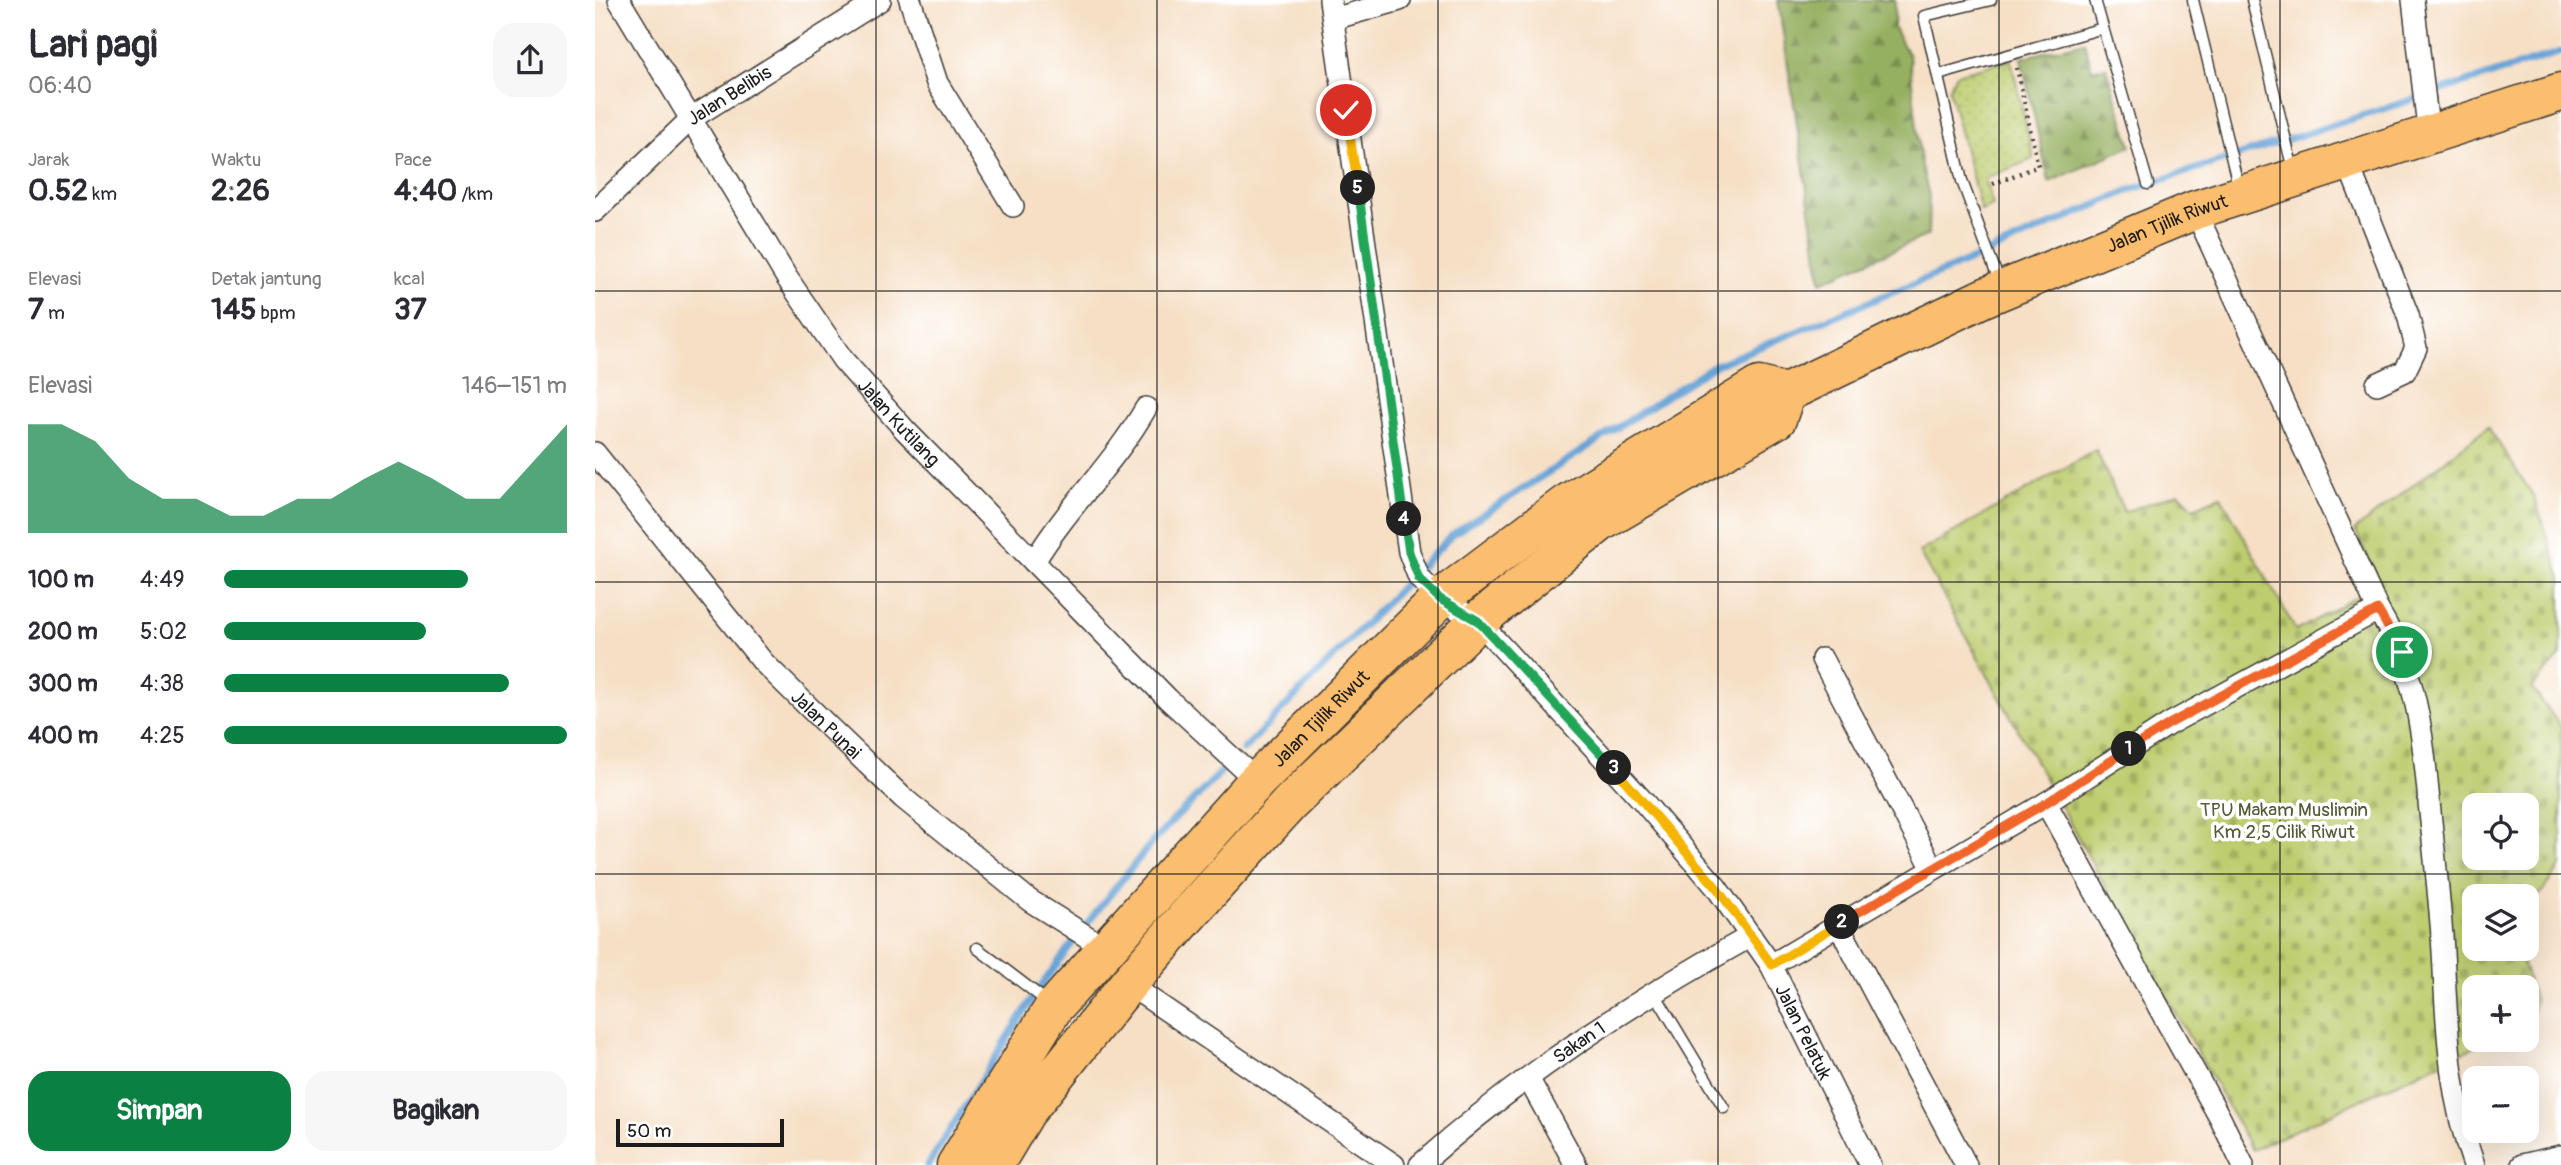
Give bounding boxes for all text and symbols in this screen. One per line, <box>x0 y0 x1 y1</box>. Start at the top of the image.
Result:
text: Lari pagi <box>28 21 157 69</box>
button: share <box>493 23 567 97</box>
street label: Jalan Belibis <box>683 60 776 131</box>
text: 06:40 <box>28 71 92 100</box>
pin <box>1316 80 1376 140</box>
icon: check <box>1327 91 1365 129</box>
text: Jarak <box>28 148 69 172</box>
text: Waktu <box>211 148 261 172</box>
text: Pace <box>394 148 432 172</box>
pin: 5 <box>1341 170 1375 206</box>
text: 0.52 <box>28 172 88 209</box>
text: 2:26 <box>211 172 270 209</box>
text: 4:40 <box>394 172 457 209</box>
text: 5 <box>1352 175 1363 199</box>
text: km <box>88 182 117 206</box>
text: /km <box>457 182 493 206</box>
street label: Jalan Tjilik Riwut <box>2103 189 2231 258</box>
text: Elevasi <box>28 267 81 291</box>
text: Detak jantung <box>211 267 322 291</box>
text: kcal <box>394 267 425 291</box>
text: 7 <box>28 291 44 328</box>
text: 145 <box>211 291 256 328</box>
text: 37 <box>394 291 427 328</box>
text: m <box>44 301 65 325</box>
text: bpm <box>256 301 296 325</box>
text: Elevasi <box>28 371 92 400</box>
text: 146–151 m <box>462 371 567 400</box>
street label: Jalan Kutilang <box>852 374 945 472</box>
pin: 4 <box>1387 502 1421 536</box>
text: 4 <box>1398 506 1409 530</box>
text: 100 m <box>28 565 94 594</box>
text: 4:49 <box>140 565 185 594</box>
text: 200 m <box>28 617 98 646</box>
text: 5:02 <box>140 617 187 646</box>
pin <box>2372 622 2432 682</box>
icon: arrive <box>2383 633 2421 671</box>
street label: Jalan Tjilik Riwut <box>1267 665 1375 773</box>
text: 300 m <box>28 669 98 698</box>
text: 4:38 <box>140 669 184 698</box>
street label: Jalan Punai <box>786 685 866 764</box>
text: 400 m <box>28 721 98 750</box>
text: 4:25 <box>140 721 185 750</box>
pin: 1 <box>2111 732 2147 766</box>
text: 1 <box>2125 736 2132 760</box>
pin: 3 <box>1597 750 1631 786</box>
text: 3 <box>1608 755 1619 779</box>
map controls <box>2462 793 2539 1143</box>
button: locate <box>2462 793 2539 870</box>
park label: TPU Makam Muslimin Km 2,5 Cilik Riwut <box>2200 798 2368 844</box>
button: layers <box>2462 884 2539 961</box>
pin: 2 <box>1825 904 1859 940</box>
text: 2 <box>1836 909 1847 933</box>
button: + <box>2462 975 2539 1052</box>
street label: Jalan Pelatuk <box>1769 981 1837 1084</box>
street label: Sakan 1 <box>1548 1016 1610 1069</box>
button: − <box>2462 1066 2539 1143</box>
button: Simpan <box>28 1071 291 1151</box>
button: Bagikan <box>305 1071 567 1151</box>
scale bar <box>616 1116 784 1148</box>
text: 50 m <box>627 1119 671 1143</box>

